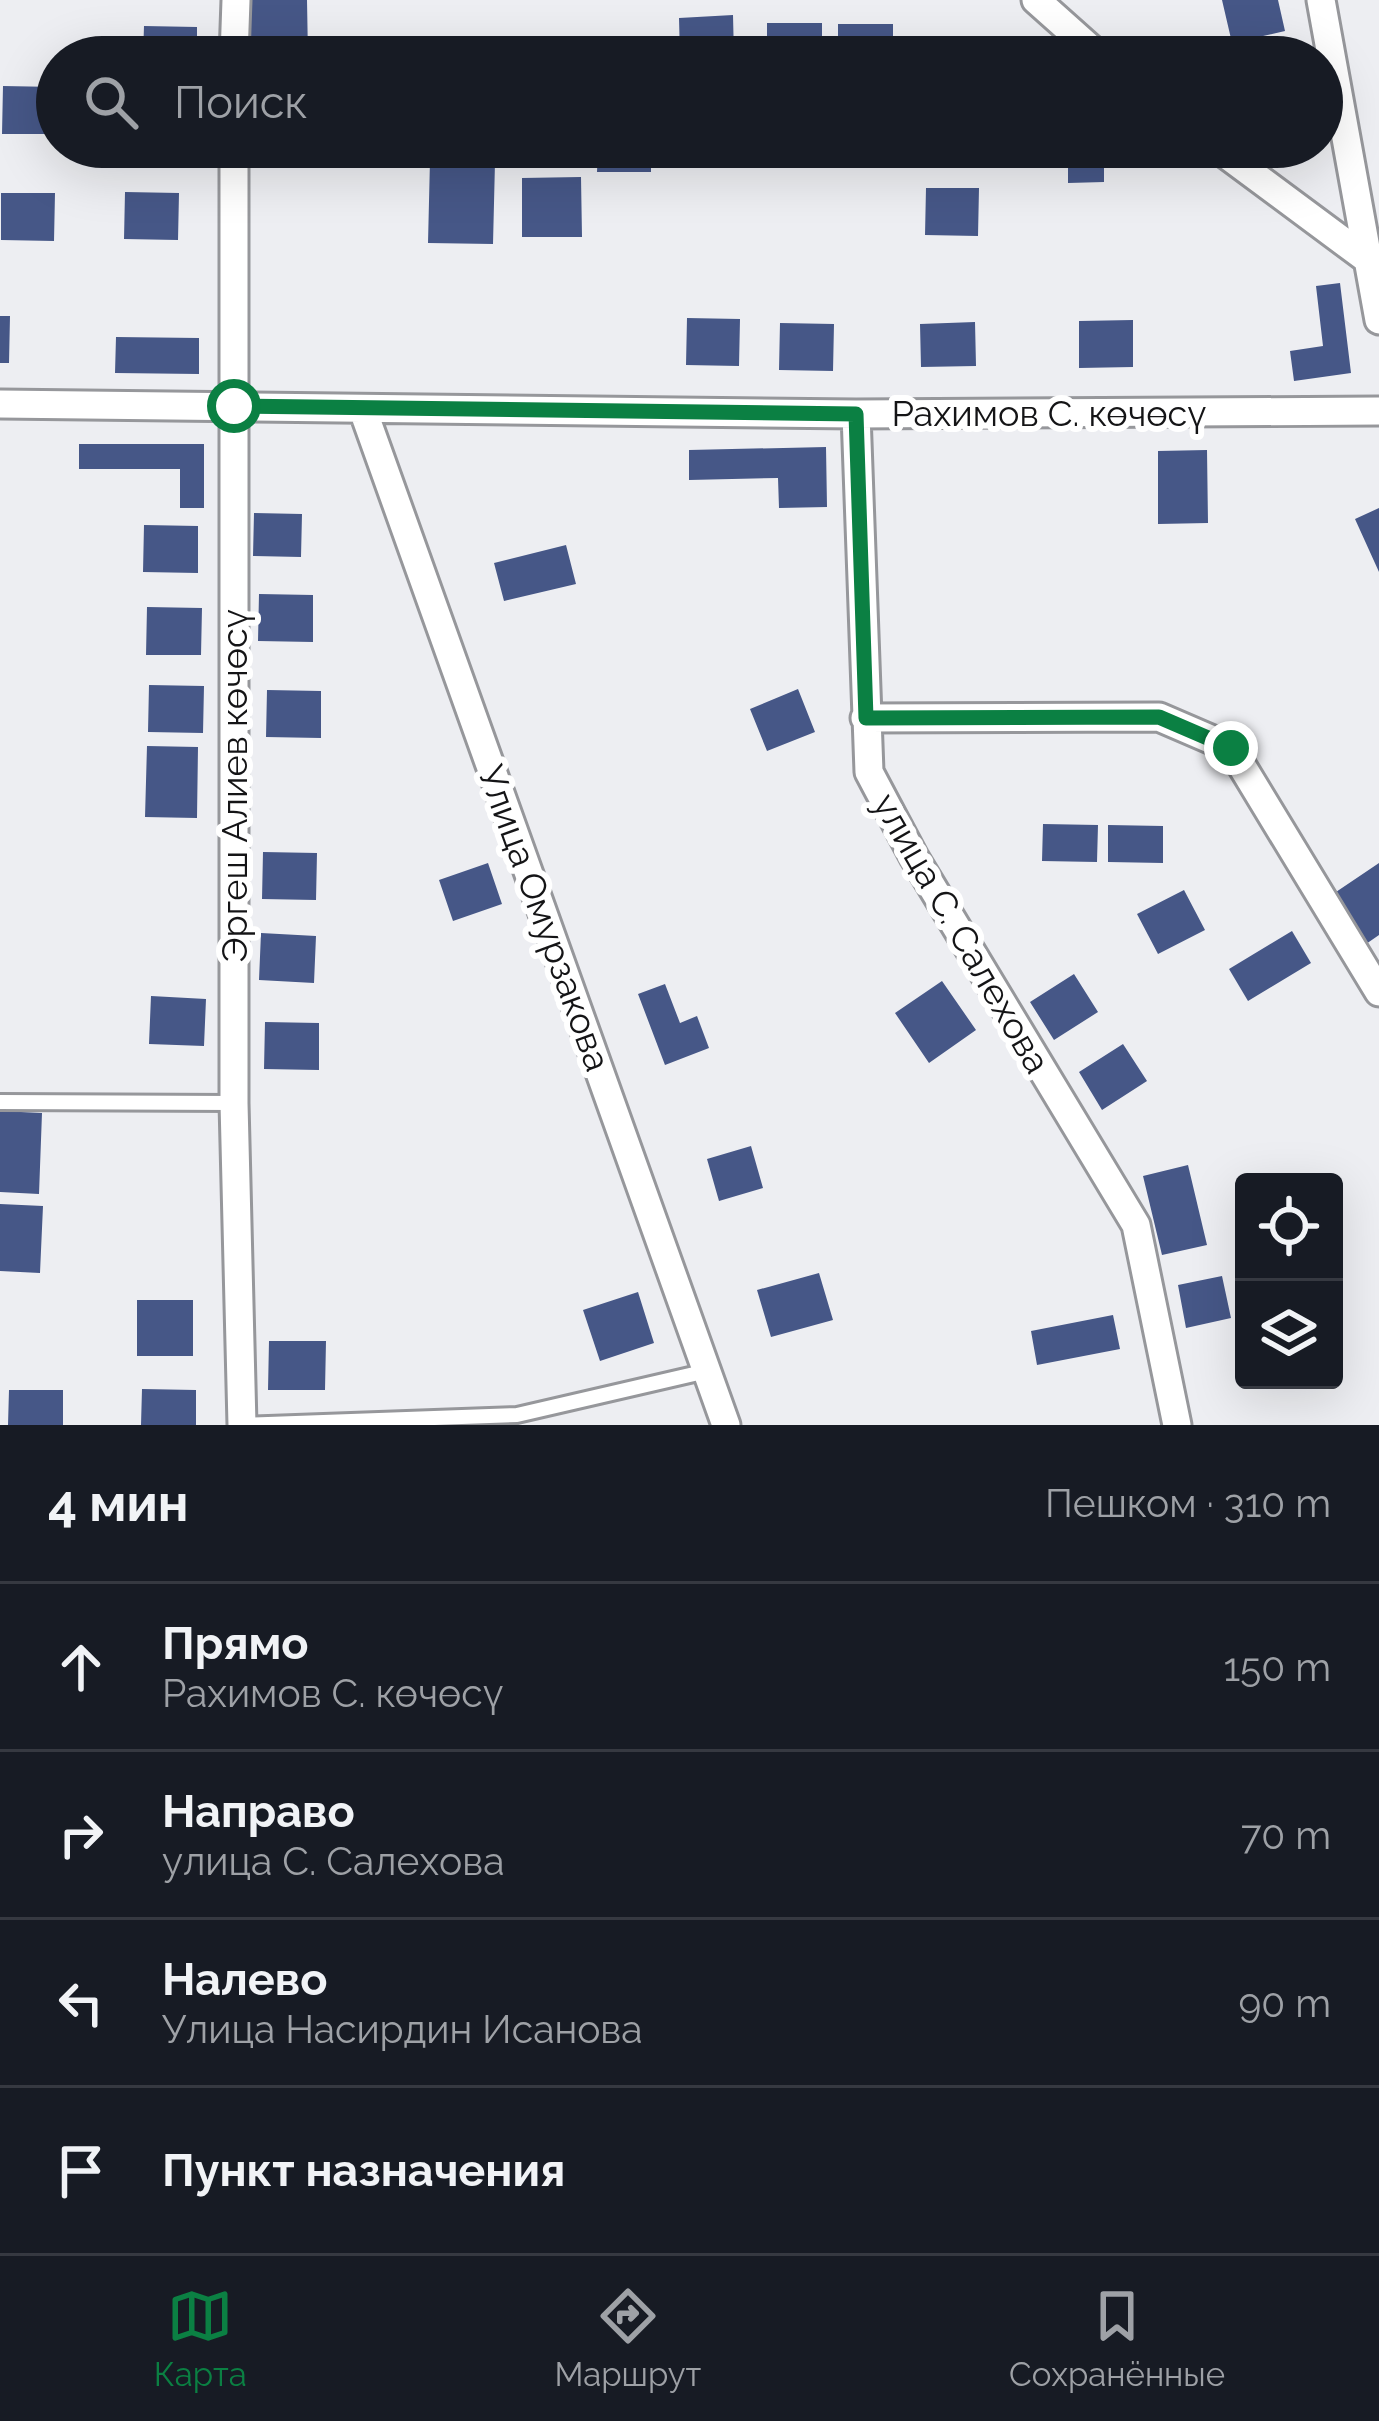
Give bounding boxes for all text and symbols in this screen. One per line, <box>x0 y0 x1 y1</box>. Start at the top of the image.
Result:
search box <box>36 36 1343 168</box>
icon: search <box>78 69 144 135</box>
text: Поиск <box>174 76 308 129</box>
route start <box>207 379 261 433</box>
street label: Рахимов С. көчөсү <box>891 392 1207 434</box>
street label: Эргеш Алиев көчөсү <box>213 609 255 963</box>
route end <box>1204 721 1258 775</box>
street label: Улица Омурзакова <box>470 760 620 1076</box>
street label: улица С. Салехова <box>865 786 1059 1080</box>
map controls <box>1235 1173 1343 1389</box>
button: locate <box>1235 1173 1343 1281</box>
button: layers <box>1235 1281 1343 1389</box>
text: 4 мин <box>48 1473 189 1533</box>
text: Пешком · 310 m <box>1045 1480 1331 1526</box>
text: Прямо <box>162 1617 309 1670</box>
icon: ahead <box>48 1634 114 1700</box>
text: 150 m <box>1223 1644 1331 1690</box>
text: Рахимов С. көчөсү <box>162 1670 503 1716</box>
text: Направо <box>162 1785 355 1838</box>
icon: right <box>48 1802 114 1868</box>
text: 70 m <box>1241 1812 1331 1858</box>
text: улица С. Салехова <box>162 1838 504 1884</box>
text: Налево <box>162 1953 328 2006</box>
icon: left <box>48 1970 114 2036</box>
text: 90 m <box>1238 1980 1331 2026</box>
text: Улица Насирдин Исанова <box>162 2006 642 2052</box>
icon: arrive <box>48 2138 114 2204</box>
text: Пункт назначения <box>162 2144 565 2197</box>
tab: Карта <box>154 2283 247 2394</box>
tab: Маршрут <box>554 2283 701 2394</box>
tab: Сохранённые <box>1009 2283 1225 2394</box>

